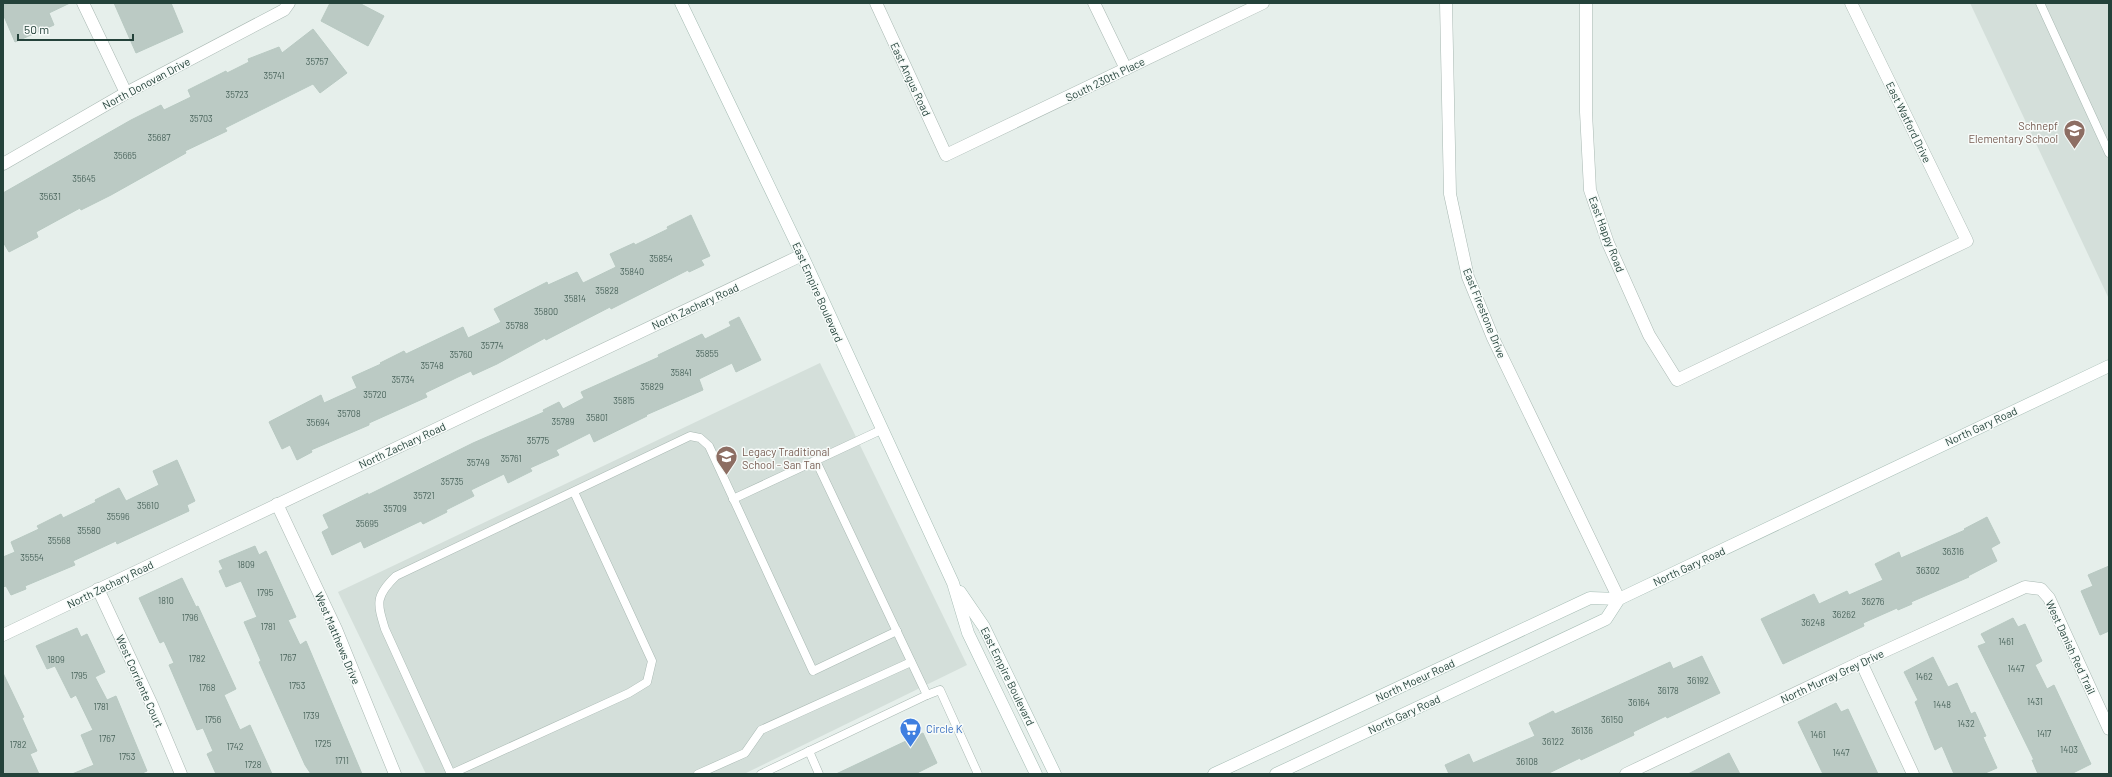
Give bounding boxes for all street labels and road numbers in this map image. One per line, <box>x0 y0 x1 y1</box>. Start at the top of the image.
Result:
street label: East Angus Road <box>888 40 934 118</box>
street label: North Donovan Drive <box>100 54 192 112</box>
street label: South 230th Place <box>1063 54 1147 104</box>
street label: East Watford Drive <box>1884 79 1934 165</box>
street label: East Happy Road <box>1587 194 1627 274</box>
street label: East Empire Boulevard <box>790 240 846 344</box>
street label: East Firestone Drive <box>1461 266 1509 360</box>
street label: North Zachary Road <box>649 280 741 332</box>
street label: North Gary Road <box>1943 404 2019 448</box>
street label: North Zachary Road <box>356 419 448 471</box>
street label: North Gary Road <box>1651 544 1727 588</box>
street label: North Zachary Road <box>65 557 155 611</box>
street label: West Matthews Drive <box>313 590 363 686</box>
street label: West Danish Red Trail <box>2043 598 2099 696</box>
street label: East Empire Boulevard <box>978 625 1038 727</box>
street label: West Corriente Court <box>114 633 166 729</box>
street label: North Murray Grey Drive <box>1778 646 1886 706</box>
street label: North Moeur Road <box>1373 656 1457 704</box>
street label: North Gary Road <box>1366 692 1442 736</box>

